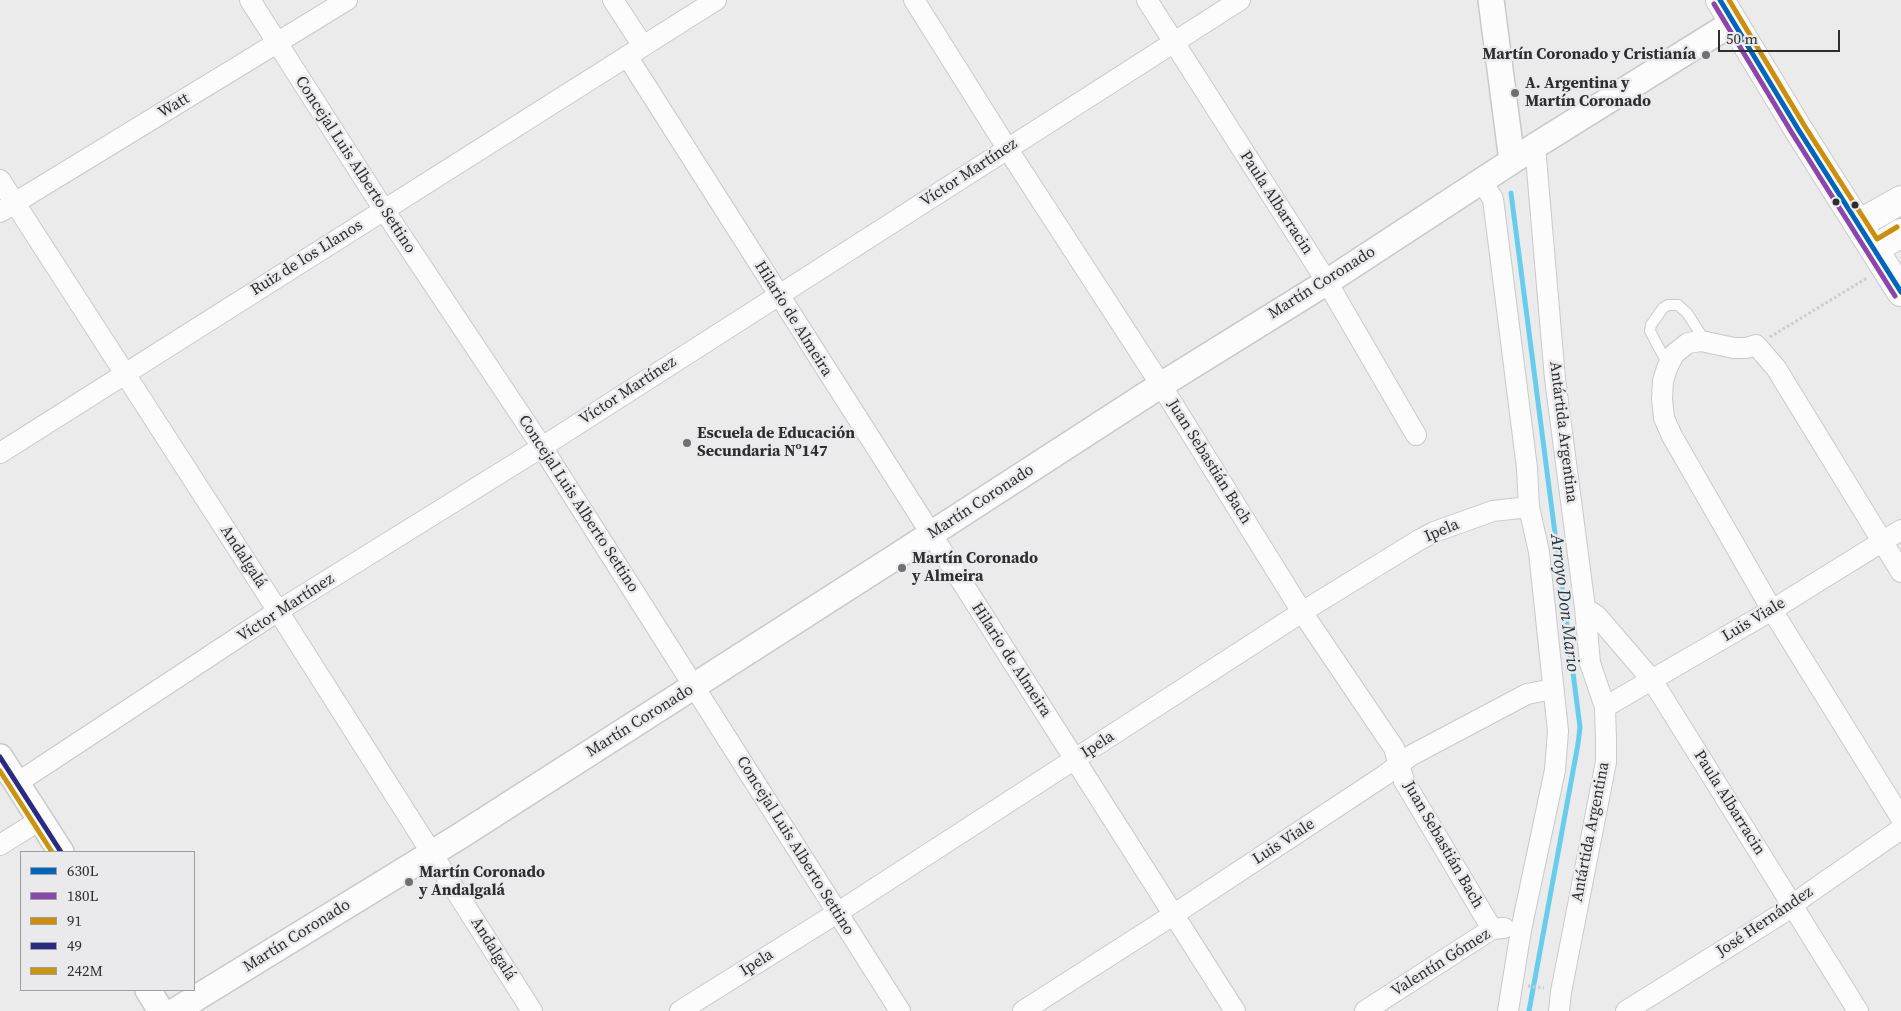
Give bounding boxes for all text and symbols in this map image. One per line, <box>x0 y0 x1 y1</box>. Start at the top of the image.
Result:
scale bar <box>1721 20 1844 52</box>
text: 50 m <box>1726 28 1758 49</box>
place label: Martín Coronado y Cristianía <box>1482 45 1696 65</box>
marker: Martín Coronado y Cristianía <box>1700 49 1712 61</box>
street label: Concejal Luis Alberto Settino <box>291 73 419 257</box>
place label: A. Argentina y Martín Coronado <box>1525 74 1651 112</box>
marker: A. Argentina y Martín Coronado <box>1509 87 1521 99</box>
street label: Watt <box>155 89 193 123</box>
street label: Víctor Martínez <box>917 135 1021 211</box>
street label: Paula Albarracin <box>1235 148 1317 258</box>
unlabelled marker <box>1831 197 1841 207</box>
unlabelled marker <box>1850 200 1860 210</box>
street label: Ruiz de los Llanos <box>248 216 366 300</box>
street label: Martín Coronado <box>1265 242 1379 324</box>
street label: Hilario de Almeira <box>750 258 836 380</box>
street label: Víctor Martínez <box>576 353 680 429</box>
street label: Antártida Argentina <box>1545 360 1581 504</box>
street label: Juan Sebastián Bach <box>1163 396 1255 528</box>
street label: Concejal Luis Alberto Settino <box>514 412 642 596</box>
place label: Escuela de Educación Secundaria Nº147 <box>697 424 855 462</box>
marker: Escuela de Educación Secundaria Nº147 <box>681 437 693 449</box>
street label: Martín Coronado <box>924 461 1038 543</box>
street label: Ipela <box>1422 515 1462 547</box>
street label: Andalgalá <box>216 522 270 592</box>
water label: Arroyo Don Mario <box>1545 533 1583 673</box>
place label: Martín Coronado y Almeira <box>912 549 1038 587</box>
marker: Martín Coronado y Almeira <box>896 562 908 574</box>
street label: Víctor Martínez <box>234 570 338 646</box>
street label: Luis Viale <box>1719 594 1789 646</box>
street label: Hilario de Almeira <box>967 599 1055 721</box>
street label: Martín Coronado <box>583 680 697 762</box>
street label: Ipela <box>1078 727 1118 763</box>
street label: Paula Albarracin <box>1689 747 1769 859</box>
street label: Concejal Luis Alberto Settino <box>732 753 858 939</box>
street label: Antártida Argentina <box>1568 760 1614 904</box>
street label: Juan Sebastián Bach <box>1399 778 1487 912</box>
street label: Luis Viale <box>1249 815 1319 869</box>
legend <box>20 851 195 991</box>
text: 630L <box>67 860 98 881</box>
place label: Martín Coronado y Andalgalá <box>419 863 545 901</box>
marker: Martín Coronado y Andalgalá <box>403 876 415 888</box>
street label: José Hernández <box>1713 883 1817 961</box>
text: 180L <box>67 885 98 906</box>
street label: Martín Coronado <box>240 895 354 977</box>
text: 91 <box>67 910 82 931</box>
street label: Andalgalá <box>466 914 520 984</box>
street label: Valentín Gómez <box>1388 925 1494 1001</box>
text: 49 <box>67 935 82 956</box>
street label: Ipela <box>737 945 777 981</box>
text: 242M <box>67 960 103 981</box>

